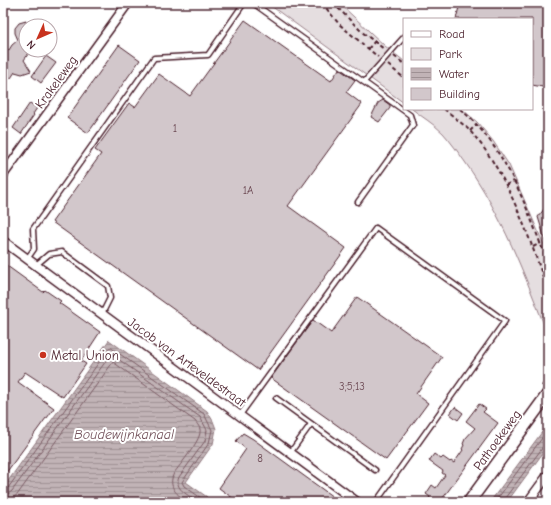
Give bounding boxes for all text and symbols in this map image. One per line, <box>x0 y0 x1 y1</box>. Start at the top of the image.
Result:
north arrow <box>18 18 58 58</box>
legend <box>403 18 533 110</box>
text: Road <box>439 27 465 41</box>
text: N <box>24 38 38 52</box>
text: Park <box>439 47 462 61</box>
street label: Krakeleweg <box>32 53 80 111</box>
text: Water <box>439 67 469 81</box>
text: Building <box>439 87 480 101</box>
house number: 1 <box>173 122 177 135</box>
house number: 1A <box>243 184 254 197</box>
street label: Jacob van Arteveldestraat <box>125 314 250 411</box>
place label: Metal Union <box>51 348 119 363</box>
marker: Metal Union <box>38 350 48 360</box>
house number: 3;5;13 <box>339 380 365 393</box>
street label: Pathoekeweg <box>470 407 524 473</box>
water label: Boudewijnkanaal <box>74 426 175 443</box>
house number: 8 <box>257 452 263 465</box>

